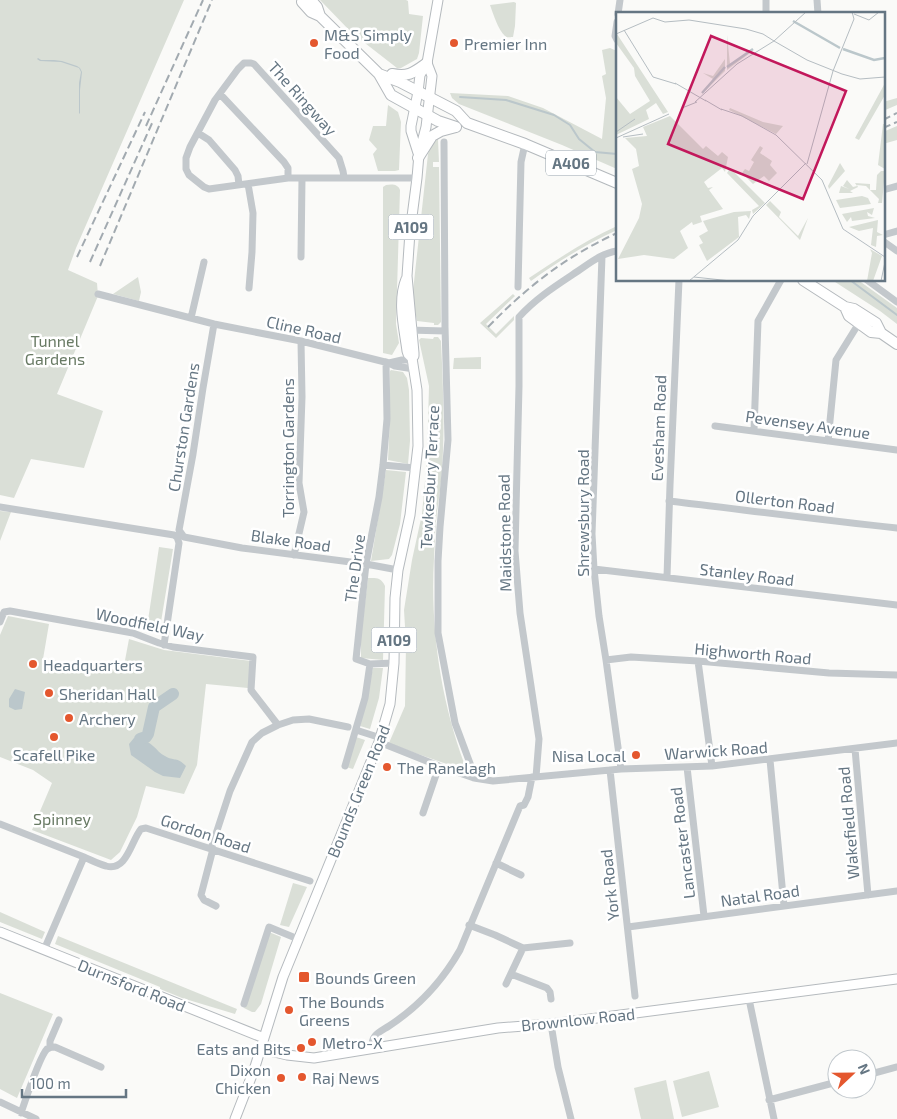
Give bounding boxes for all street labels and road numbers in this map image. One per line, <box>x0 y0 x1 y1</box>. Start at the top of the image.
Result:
street label: The Ringway <box>265 57 342 139</box>
road number: A406 <box>546 150 596 176</box>
road number: A109 <box>388 214 434 240</box>
street label: Cline Road <box>265 311 343 347</box>
street label: Churston Gardens <box>163 361 203 493</box>
street label: Evesham Road <box>647 374 669 482</box>
street label: Torrington Gardens <box>278 378 297 518</box>
street label: Tewkesbury Terrace <box>416 405 442 549</box>
street label: Pevensey Avenue <box>744 406 872 442</box>
street label: Shrewsbury Road <box>573 449 592 577</box>
street label: Maidstone Road <box>493 474 515 592</box>
street label: Ollerton Road <box>734 485 836 517</box>
street label: Blake Road <box>250 525 332 555</box>
street label: The Drive <box>340 533 368 603</box>
street label: Stanley Road <box>699 559 795 589</box>
street label: Woodfield Way <box>94 603 206 645</box>
road number: A109 <box>372 628 416 652</box>
street label: Highworth Road <box>694 638 812 668</box>
street label: Bounds Green Road <box>323 722 393 860</box>
street label: Warwick Road <box>664 737 768 763</box>
street label: Wakefield Road <box>834 766 862 880</box>
street label: Lancaster Road <box>666 786 698 900</box>
street label: Gordon Road <box>159 810 253 856</box>
street label: York Road <box>596 848 622 922</box>
street label: Natal Road <box>719 880 801 910</box>
street label: Durnsford Road <box>75 955 189 1015</box>
street label: Brownlow Road <box>520 1004 636 1034</box>

